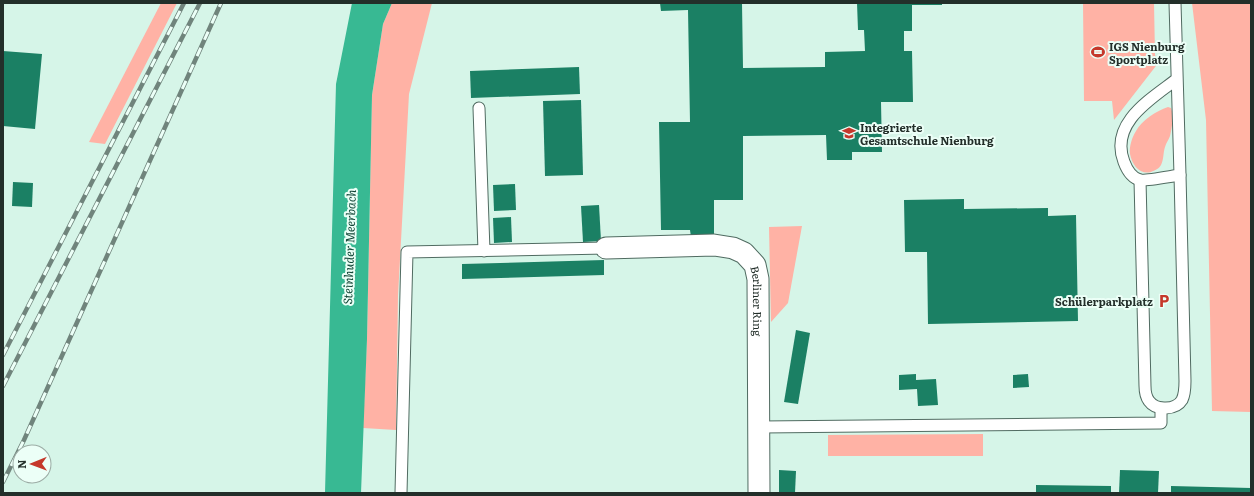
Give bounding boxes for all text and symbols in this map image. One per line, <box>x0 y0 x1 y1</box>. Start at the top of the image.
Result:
place label: IGS Nienburg Sportplatz <box>1109 38 1185 67</box>
sports icon: IGS Nienburg Sportplatz <box>1090 44 1106 60</box>
place label: Integrierte Gesamtschule Nienburg <box>860 119 994 148</box>
school or university icon: Integrierte Gesamtschule Nienburg <box>841 125 857 141</box>
water label: Steinhuder Meerbach <box>338 189 360 305</box>
street label: Berliner Ring <box>747 264 766 337</box>
place label: Schülerparkplatz <box>1055 293 1153 309</box>
parking icon: Schülerparkplatz <box>1156 293 1172 309</box>
north arrow <box>12 444 52 484</box>
text: N <box>13 459 29 469</box>

